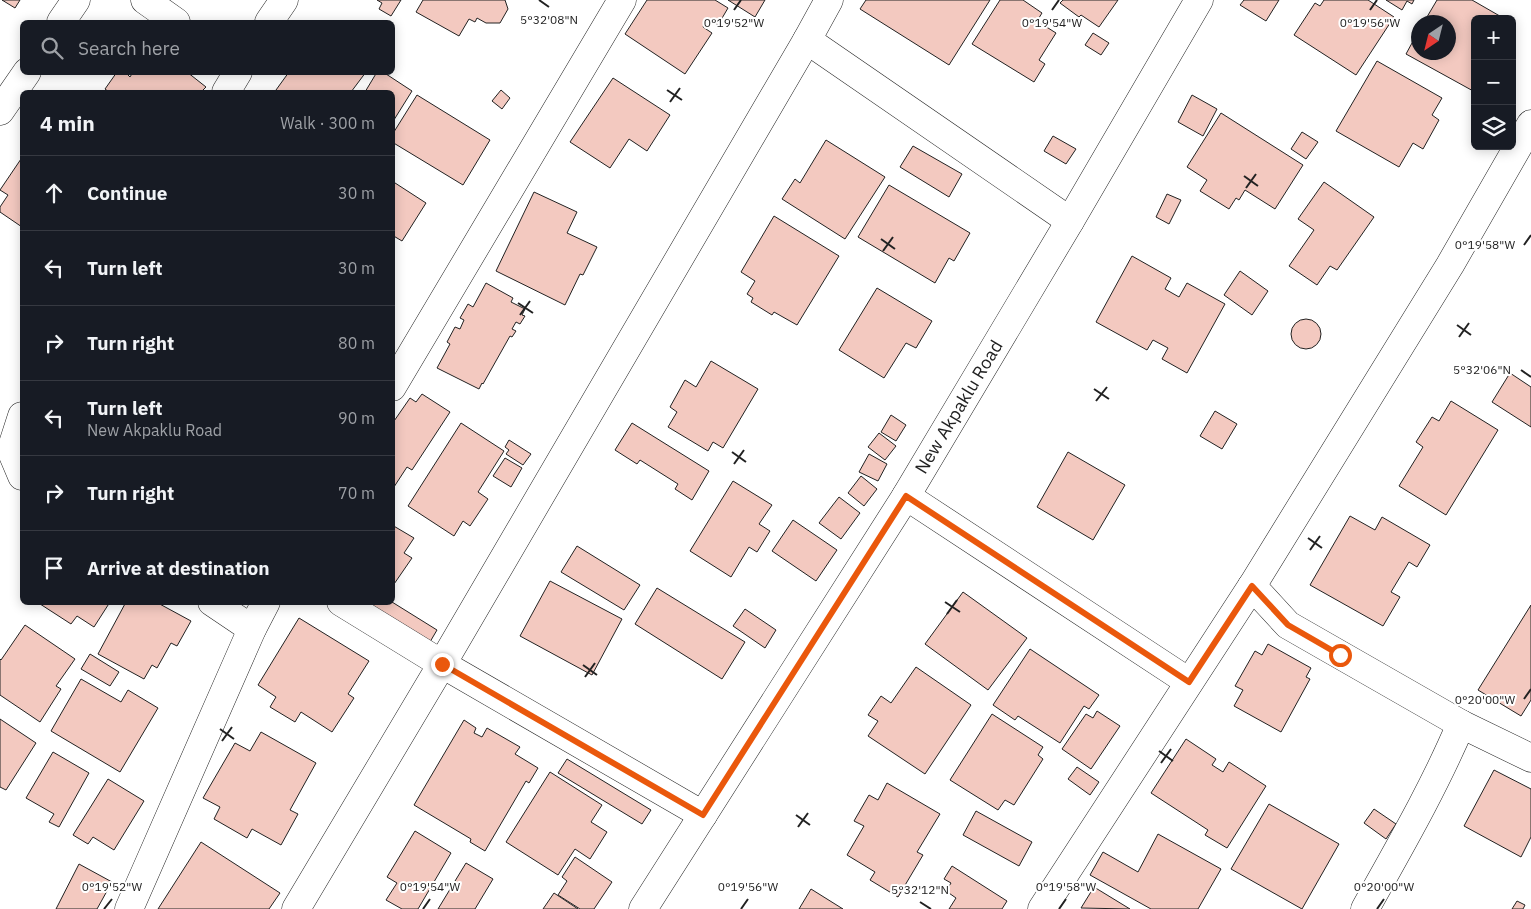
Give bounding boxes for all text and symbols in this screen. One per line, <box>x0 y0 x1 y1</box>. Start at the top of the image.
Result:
text: 5°32'08"N <box>520 12 578 27</box>
text: 0°19'52"W <box>704 15 765 30</box>
text: 0°19'54"W <box>1022 15 1083 30</box>
text: 0°19'56"W <box>1340 15 1401 30</box>
north arrow <box>1411 15 1456 60</box>
map controls <box>1471 15 1516 150</box>
button: + <box>1471 15 1516 60</box>
search box <box>20 20 395 75</box>
icon: search <box>38 34 66 62</box>
text: Search here <box>78 36 180 60</box>
button: − <box>1471 60 1516 105</box>
button: layers <box>1471 105 1516 150</box>
text: 4 min <box>40 109 95 137</box>
text: Walk · 300 m <box>280 113 375 133</box>
icon: ahead <box>40 179 68 207</box>
text: Continue <box>87 181 167 205</box>
text: 30 m <box>338 183 375 203</box>
text: 0°19'58"W <box>1455 237 1516 252</box>
icon: left <box>40 254 68 282</box>
text: Turn left <box>87 256 163 280</box>
text: 30 m <box>338 258 375 278</box>
icon: right <box>40 329 68 357</box>
text: Turn right <box>87 331 174 355</box>
text: 80 m <box>338 333 375 353</box>
street label: New Akpaklu Road <box>910 336 1008 478</box>
text: 5°32'06"N <box>1453 362 1511 377</box>
text: Turn left <box>87 396 163 420</box>
icon: left <box>40 404 68 432</box>
text: 90 m <box>338 408 375 428</box>
text: New Akpaklu Road <box>87 420 222 440</box>
icon: right <box>40 479 68 507</box>
text: Turn right <box>87 481 174 505</box>
text: 70 m <box>338 483 375 503</box>
icon: arrive <box>40 554 68 582</box>
text: Arrive at destination <box>87 556 270 580</box>
route start <box>1329 644 1352 667</box>
route end <box>431 653 454 676</box>
text: 0°20'00"W <box>1455 692 1516 707</box>
text: 0°19'52"W <box>82 879 143 894</box>
text: 0°19'54"W <box>400 879 461 894</box>
text: 0°19'56"W <box>718 879 779 894</box>
text: 0°19'58"W <box>1036 879 1097 894</box>
text: 0°20'00"W <box>1354 879 1415 894</box>
text: 5°32'12"N <box>891 882 949 897</box>

